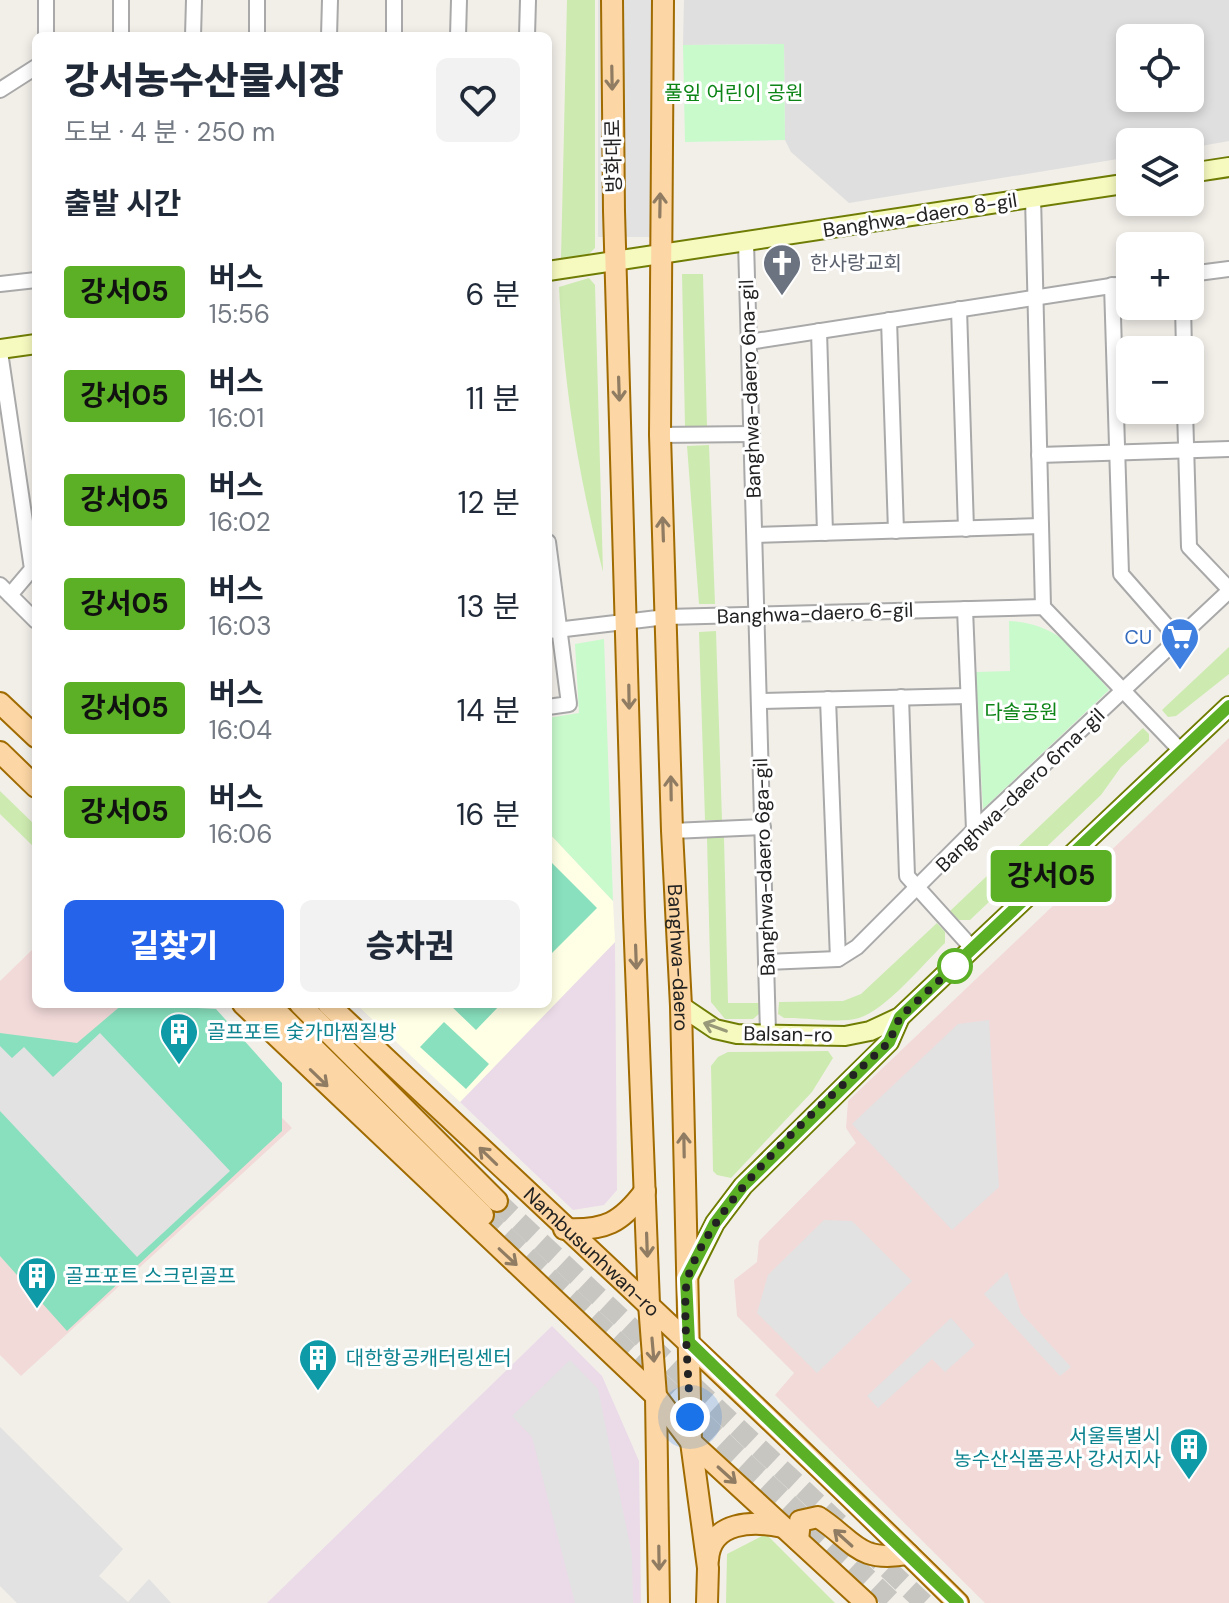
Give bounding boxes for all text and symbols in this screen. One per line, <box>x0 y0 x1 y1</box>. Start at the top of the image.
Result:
map controls <box>1116 24 1204 424</box>
button: locate <box>1116 24 1204 112</box>
text: 강서농수산물시장 <box>64 56 344 106</box>
button: heart <box>436 58 520 142</box>
one-way arrow <box>604 64 620 91</box>
park label: 풀잎 어린이 공원 <box>664 80 804 106</box>
text: 도보 · 4 분 · 250 m <box>64 115 275 149</box>
street label: 방화대로 <box>599 119 627 193</box>
button: layers <box>1116 128 1204 216</box>
text: 출발 시간 <box>64 184 181 223</box>
street label: Banghwa-daero 8-gil <box>821 187 1019 243</box>
one-way arrow <box>652 192 668 219</box>
button: + <box>1116 232 1204 320</box>
church icon: 한사랑교회 <box>761 242 803 297</box>
place label: 한사랑교회 <box>810 250 902 276</box>
text: 버스 <box>209 258 264 297</box>
text: 강서05 <box>80 273 169 310</box>
text: 6 분 <box>466 275 520 314</box>
street label: Banghwa-daero 6na-gil <box>733 279 767 499</box>
text: 15:56 <box>209 297 270 331</box>
button: − <box>1116 336 1204 424</box>
text: 버스 <box>209 362 264 401</box>
one-way arrow <box>612 375 627 402</box>
text: 강서05 <box>80 377 169 414</box>
text: 11 분 <box>466 379 520 418</box>
text: 16:01 <box>209 401 264 435</box>
text: 버스 <box>209 466 264 505</box>
text: 강서05 <box>80 481 169 518</box>
text: 12 분 <box>458 483 520 522</box>
text: 16:02 <box>209 505 271 539</box>
one-way arrow <box>656 516 671 542</box>
text: 버스 <box>209 570 264 609</box>
text: 강서05 <box>80 585 169 622</box>
text: 13 분 <box>457 587 520 626</box>
street label: Banghwa-daero 6-gil <box>716 597 914 629</box>
text: 16:03 <box>209 609 272 643</box>
supermarket icon: CU <box>1159 616 1201 671</box>
place label: CU <box>1125 624 1152 650</box>
text: 버스 <box>209 674 264 713</box>
one-way arrow <box>621 683 637 710</box>
text: 강서05 <box>80 689 169 726</box>
text: 14 분 <box>457 691 520 730</box>
park label: 다솔공원 <box>984 699 1058 725</box>
street label: Banghwa-daero 6ma-gil <box>930 702 1110 878</box>
text: 16:04 <box>209 713 272 747</box>
street label: Banghwa-daero 6ga-gil <box>747 758 781 976</box>
one-way arrow <box>663 775 678 802</box>
text: 버스 <box>209 778 264 817</box>
text: 강서05 <box>80 793 169 830</box>
text: 16 분 <box>456 795 520 834</box>
text: 16:06 <box>209 817 272 851</box>
line badge: 강서05 <box>995 850 1107 902</box>
text: 강서05 <box>1007 857 1095 894</box>
street label: Banghwa-daero <box>662 883 695 1032</box>
button: 길찾기 <box>64 900 284 992</box>
button: 승차권 <box>300 900 520 992</box>
one-way arrow <box>628 943 643 970</box>
unlabelled marker <box>938 949 972 983</box>
building icon: 골프포트 숯가마찜질방 <box>158 1011 200 1066</box>
place label: 골프포트 숯가마찜질방 <box>207 1019 396 1045</box>
one-way arrow <box>703 1019 728 1034</box>
street label: Balsan-ro <box>743 1020 833 1048</box>
one-way arrow <box>309 1068 328 1087</box>
one-way arrow <box>676 1132 691 1159</box>
one-way arrow <box>479 1147 498 1166</box>
street label: Nambusunhwan-ro <box>518 1181 666 1322</box>
one-way arrow <box>639 1231 654 1258</box>
one-way arrow <box>498 1247 518 1266</box>
building icon: 골프포트 스크린골프 <box>16 1255 58 1310</box>
place label: 골프포트 스크린골프 <box>65 1263 236 1289</box>
one-way arrow <box>646 1336 661 1363</box>
building icon: 대한항공캐터링센터 <box>297 1337 339 1392</box>
place label: 대한항공캐터링센터 <box>346 1345 512 1371</box>
your location <box>670 1397 710 1437</box>
place label: 서울특별시 농수산식품공사 강서지사 <box>953 1423 1161 1472</box>
building icon: 서울특별시 농수산식품공사 강서지사 <box>1168 1426 1210 1481</box>
one-way arrow <box>716 1466 736 1484</box>
one-way arrow <box>834 1529 854 1547</box>
one-way arrow <box>651 1544 666 1571</box>

